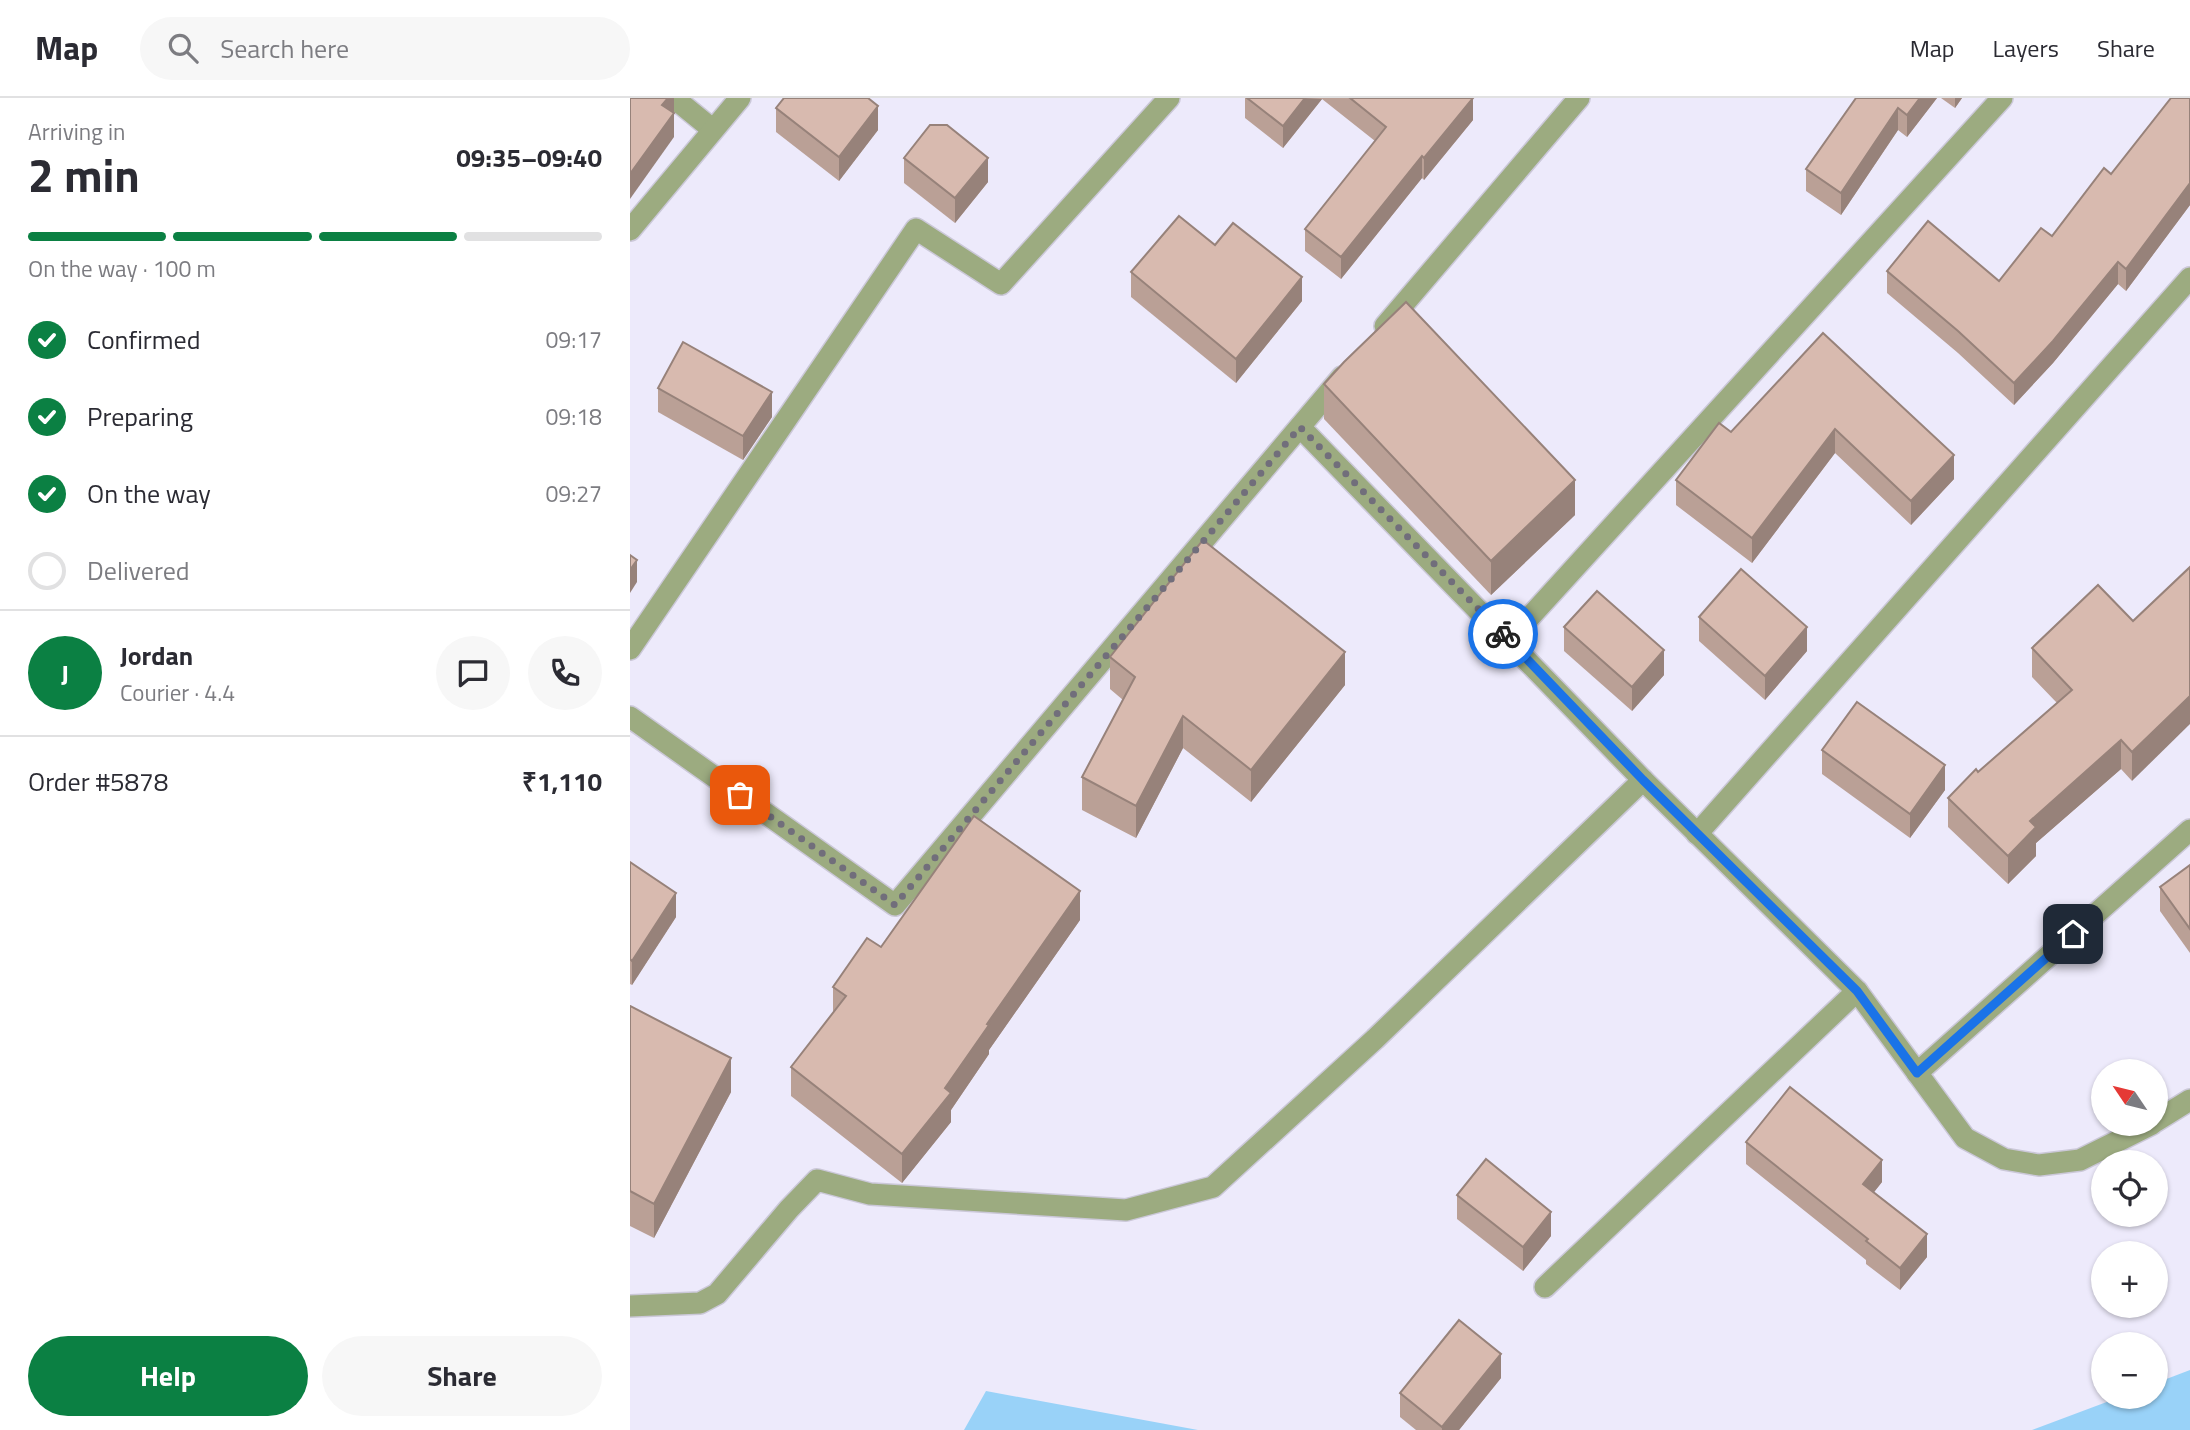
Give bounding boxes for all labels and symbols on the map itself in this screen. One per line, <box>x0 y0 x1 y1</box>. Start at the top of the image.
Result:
courier <box>1468 599 1538 669</box>
pin <box>710 765 770 825</box>
pin <box>2043 904 2103 964</box>
north arrow <box>2091 1059 2168 1136</box>

